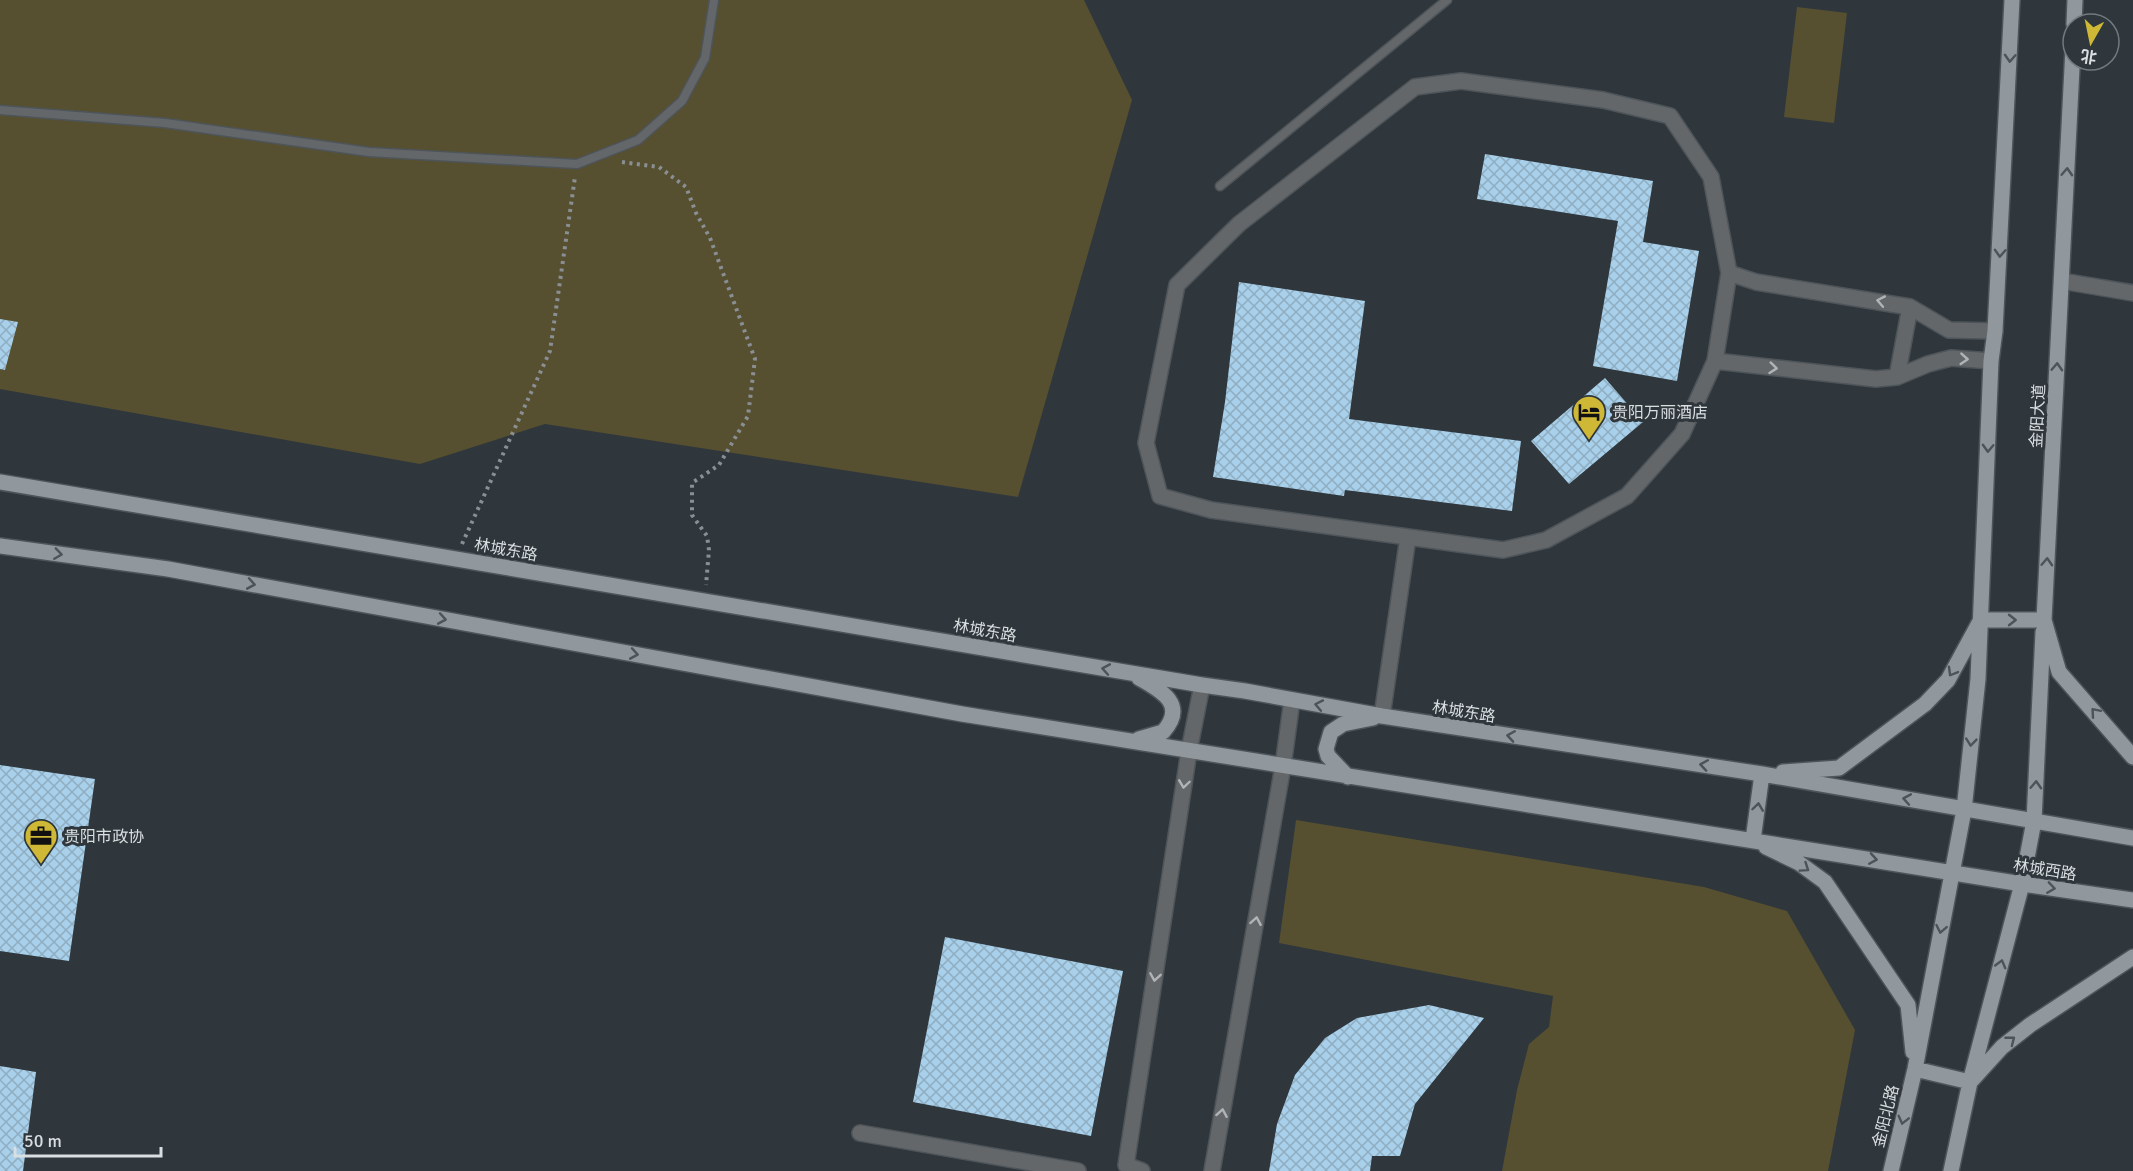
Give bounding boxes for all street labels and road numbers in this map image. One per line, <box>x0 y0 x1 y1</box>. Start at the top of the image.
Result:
street label: 金阳大道 <box>2026 384 2050 449</box>
street label: 林城东路 <box>473 535 539 565</box>
street label: 林城东路 <box>952 616 1018 646</box>
street label: 林城东路 <box>1431 697 1497 727</box>
street label: 林城西路 <box>2012 855 2078 885</box>
street label: 金阳北路 <box>1869 1083 1903 1150</box>

